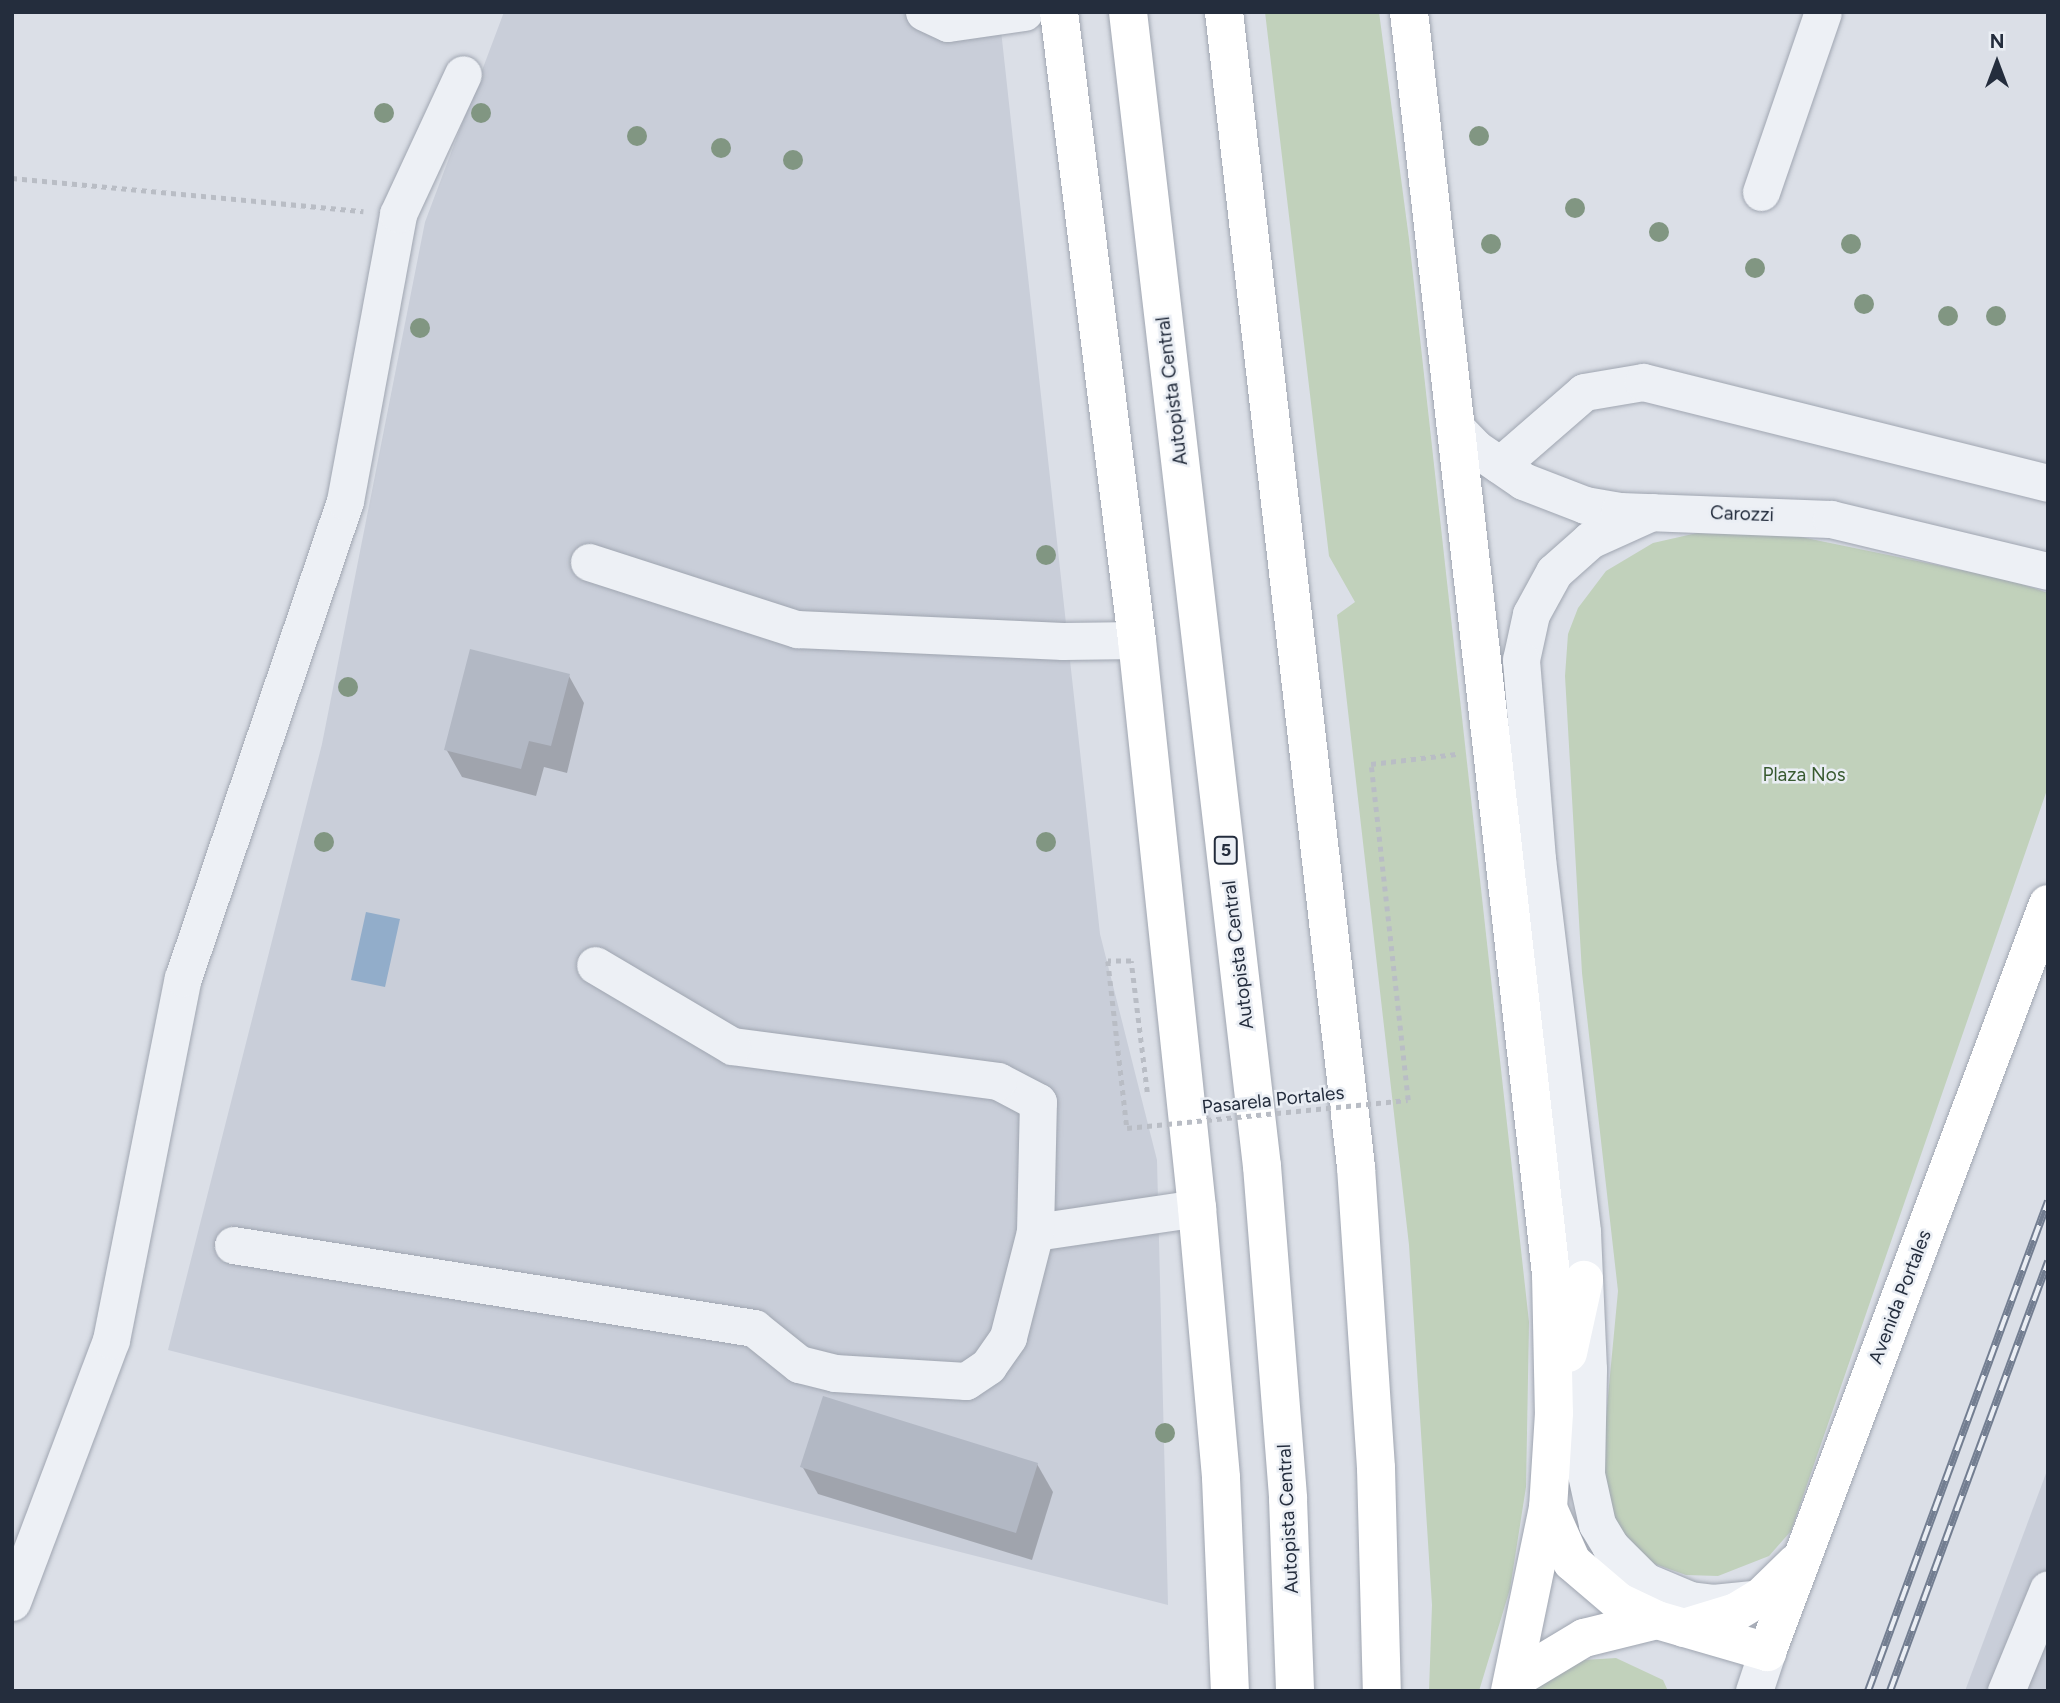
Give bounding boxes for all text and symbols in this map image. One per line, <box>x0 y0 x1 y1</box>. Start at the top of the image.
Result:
north arrow <box>1962 28 2032 98</box>
text: N <box>1990 30 2004 53</box>
street label: Autopista Central <box>1152 315 1192 467</box>
street label: Carozzi <box>1710 501 1774 527</box>
park label: Plaza Nos <box>1762 764 1846 786</box>
road number: 5 <box>1214 836 1238 864</box>
street label: Autopista Central <box>1218 879 1258 1031</box>
street label: Pasarela Portales <box>1201 1081 1345 1119</box>
street label: Avenida Portales <box>1864 1227 1936 1367</box>
street label: Autopista Central <box>1273 1444 1303 1594</box>

